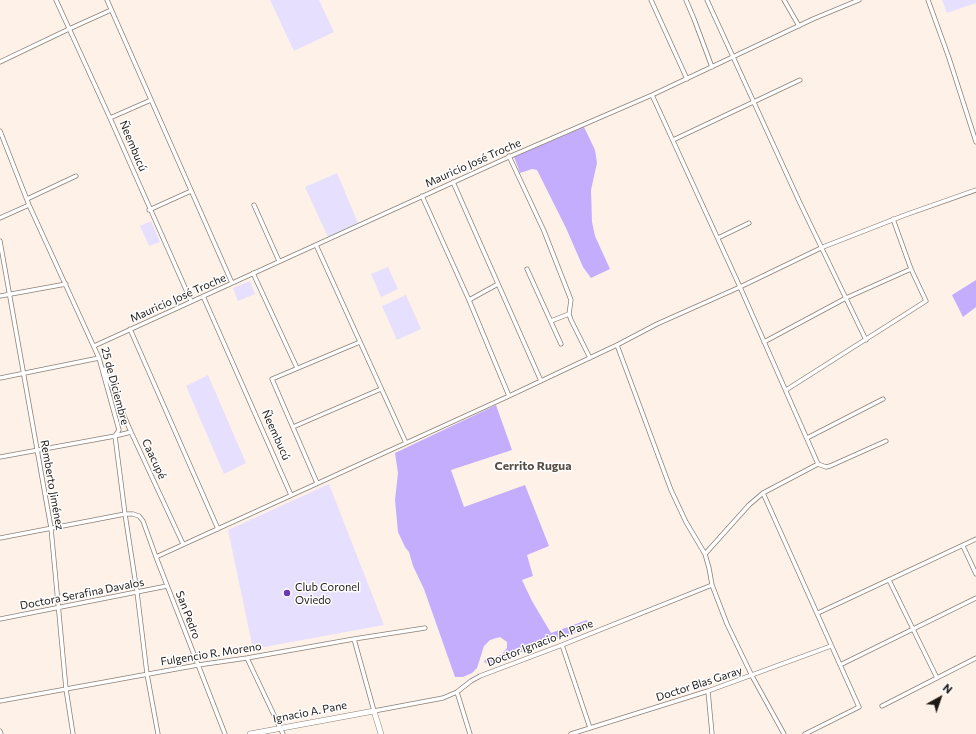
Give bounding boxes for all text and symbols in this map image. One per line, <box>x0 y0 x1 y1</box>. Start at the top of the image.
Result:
street label: Ñeembucú <box>116 119 150 173</box>
street label: Mauricio José Troche <box>423 136 523 190</box>
street label: Mauricio José Troche <box>128 271 228 325</box>
street label: 25 de Diciembre <box>98 346 132 426</box>
street label: Ñeembucú <box>259 408 293 462</box>
street label: Caacupé <box>139 437 169 481</box>
street label: Remberto Jiménez <box>38 439 66 531</box>
district label: Cerrito Rugua <box>494 459 572 473</box>
street label: Doctora Serafina Davalos <box>19 575 145 613</box>
place label: Club Coronel Oviedo <box>295 580 360 606</box>
marker: Club Coronel Oviedo <box>282 588 292 598</box>
street label: San Pedro <box>173 589 203 641</box>
street label: Doctor Ignacio A. Pane <box>485 617 595 669</box>
street label: Fulgencio R. Moreno <box>160 640 262 668</box>
street label: Doctor Blas Garay <box>654 664 744 704</box>
north arrow <box>920 678 960 718</box>
text: N <box>941 681 955 696</box>
street label: Ignacio A. Pane <box>272 698 348 726</box>

